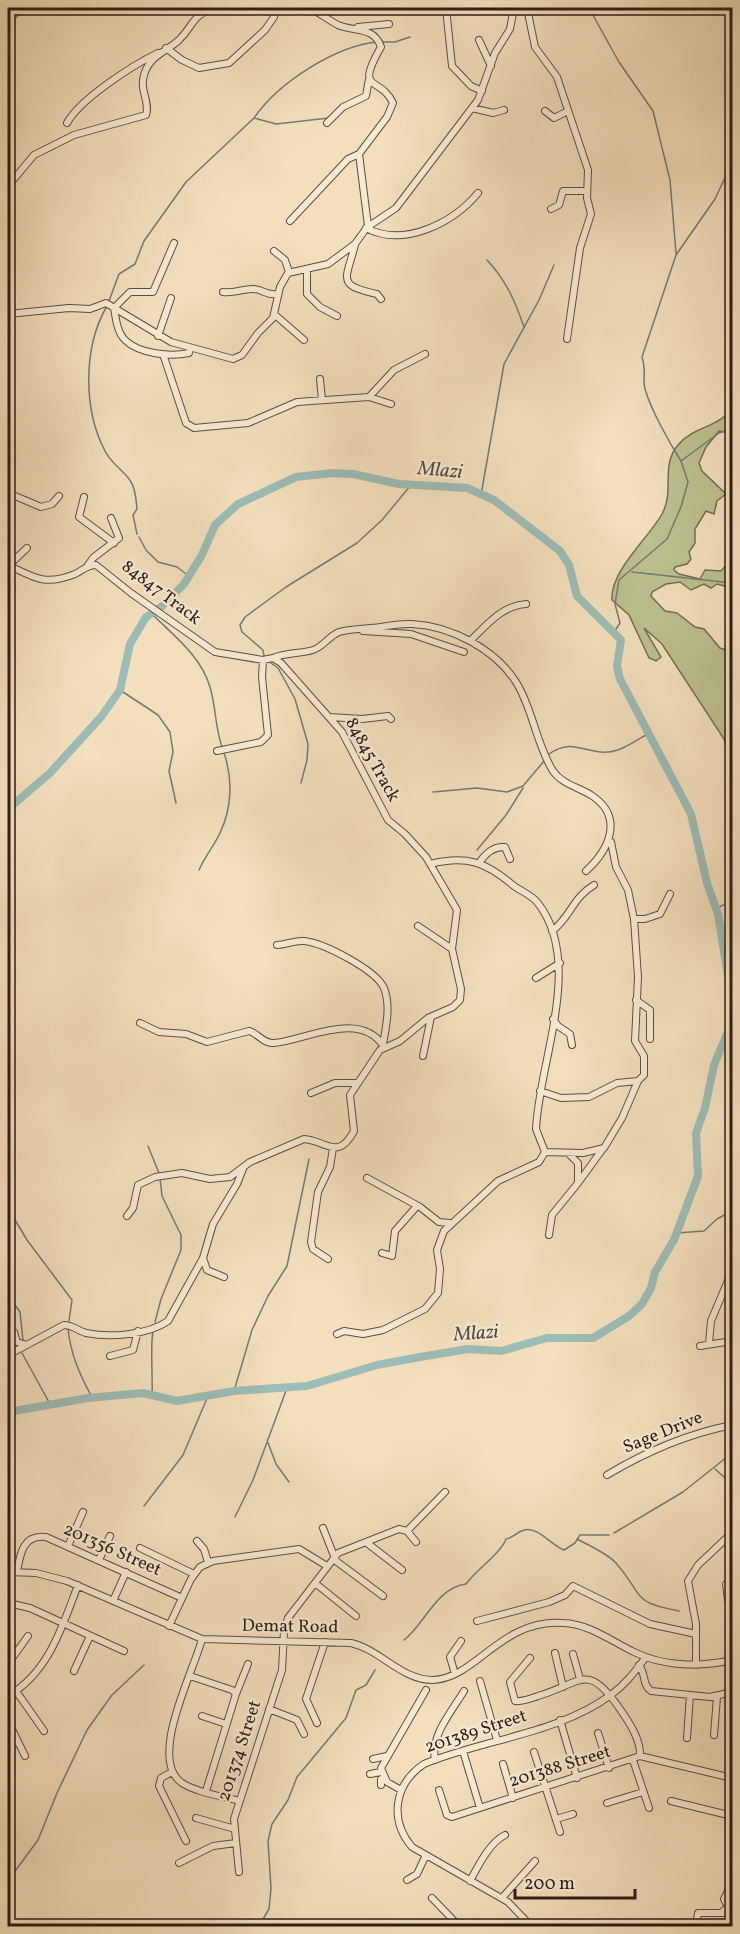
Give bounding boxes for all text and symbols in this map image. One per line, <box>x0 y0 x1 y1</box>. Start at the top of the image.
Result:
water label: Mlazi <box>415 455 465 487</box>
street label: 84847 Track <box>116 555 206 631</box>
street label: 84845 Track <box>338 713 406 807</box>
water label: Mlazi <box>452 1318 500 1350</box>
street label: Sage Drive <box>619 1406 707 1460</box>
street label: 201356 Street <box>59 1517 165 1583</box>
street label: Demat Road <box>241 1614 339 1640</box>
street label: 201374 Street <box>212 1697 268 1805</box>
street label: 201389 Street <box>422 1704 530 1760</box>
street label: 201388 Street <box>506 1740 614 1794</box>
scale bar <box>515 1862 635 1900</box>
text: 200 m <box>524 1872 575 1897</box>

